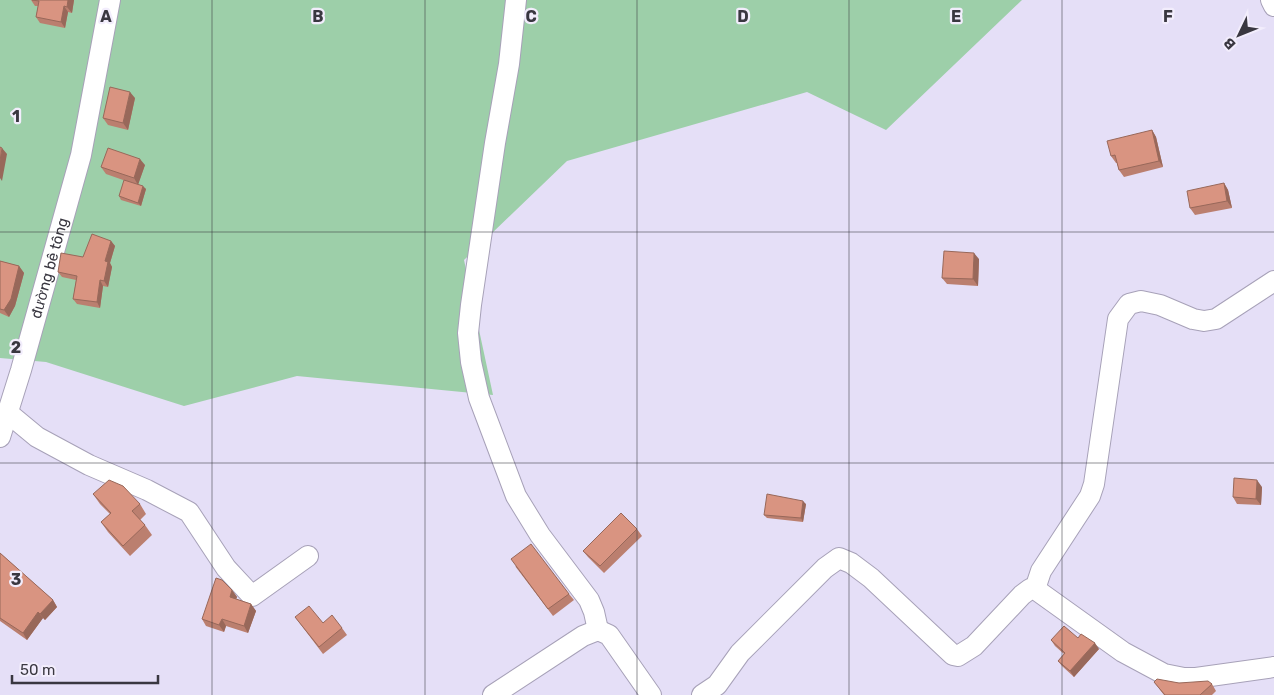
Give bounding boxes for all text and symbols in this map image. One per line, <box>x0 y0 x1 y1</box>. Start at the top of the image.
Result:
text: A <box>100 7 112 26</box>
text: B <box>312 7 324 26</box>
text: C <box>525 7 537 26</box>
text: D <box>737 7 749 26</box>
text: E <box>951 7 961 26</box>
text: F <box>1163 7 1173 26</box>
north arrow <box>1214 10 1264 60</box>
text: B <box>1220 34 1239 53</box>
text: 1 <box>12 107 20 126</box>
street label: đường bê tông <box>27 216 72 321</box>
text: 2 <box>11 338 21 357</box>
text: 3 <box>11 570 21 589</box>
scale bar <box>12 652 159 684</box>
text: 50 m <box>20 661 55 679</box>

